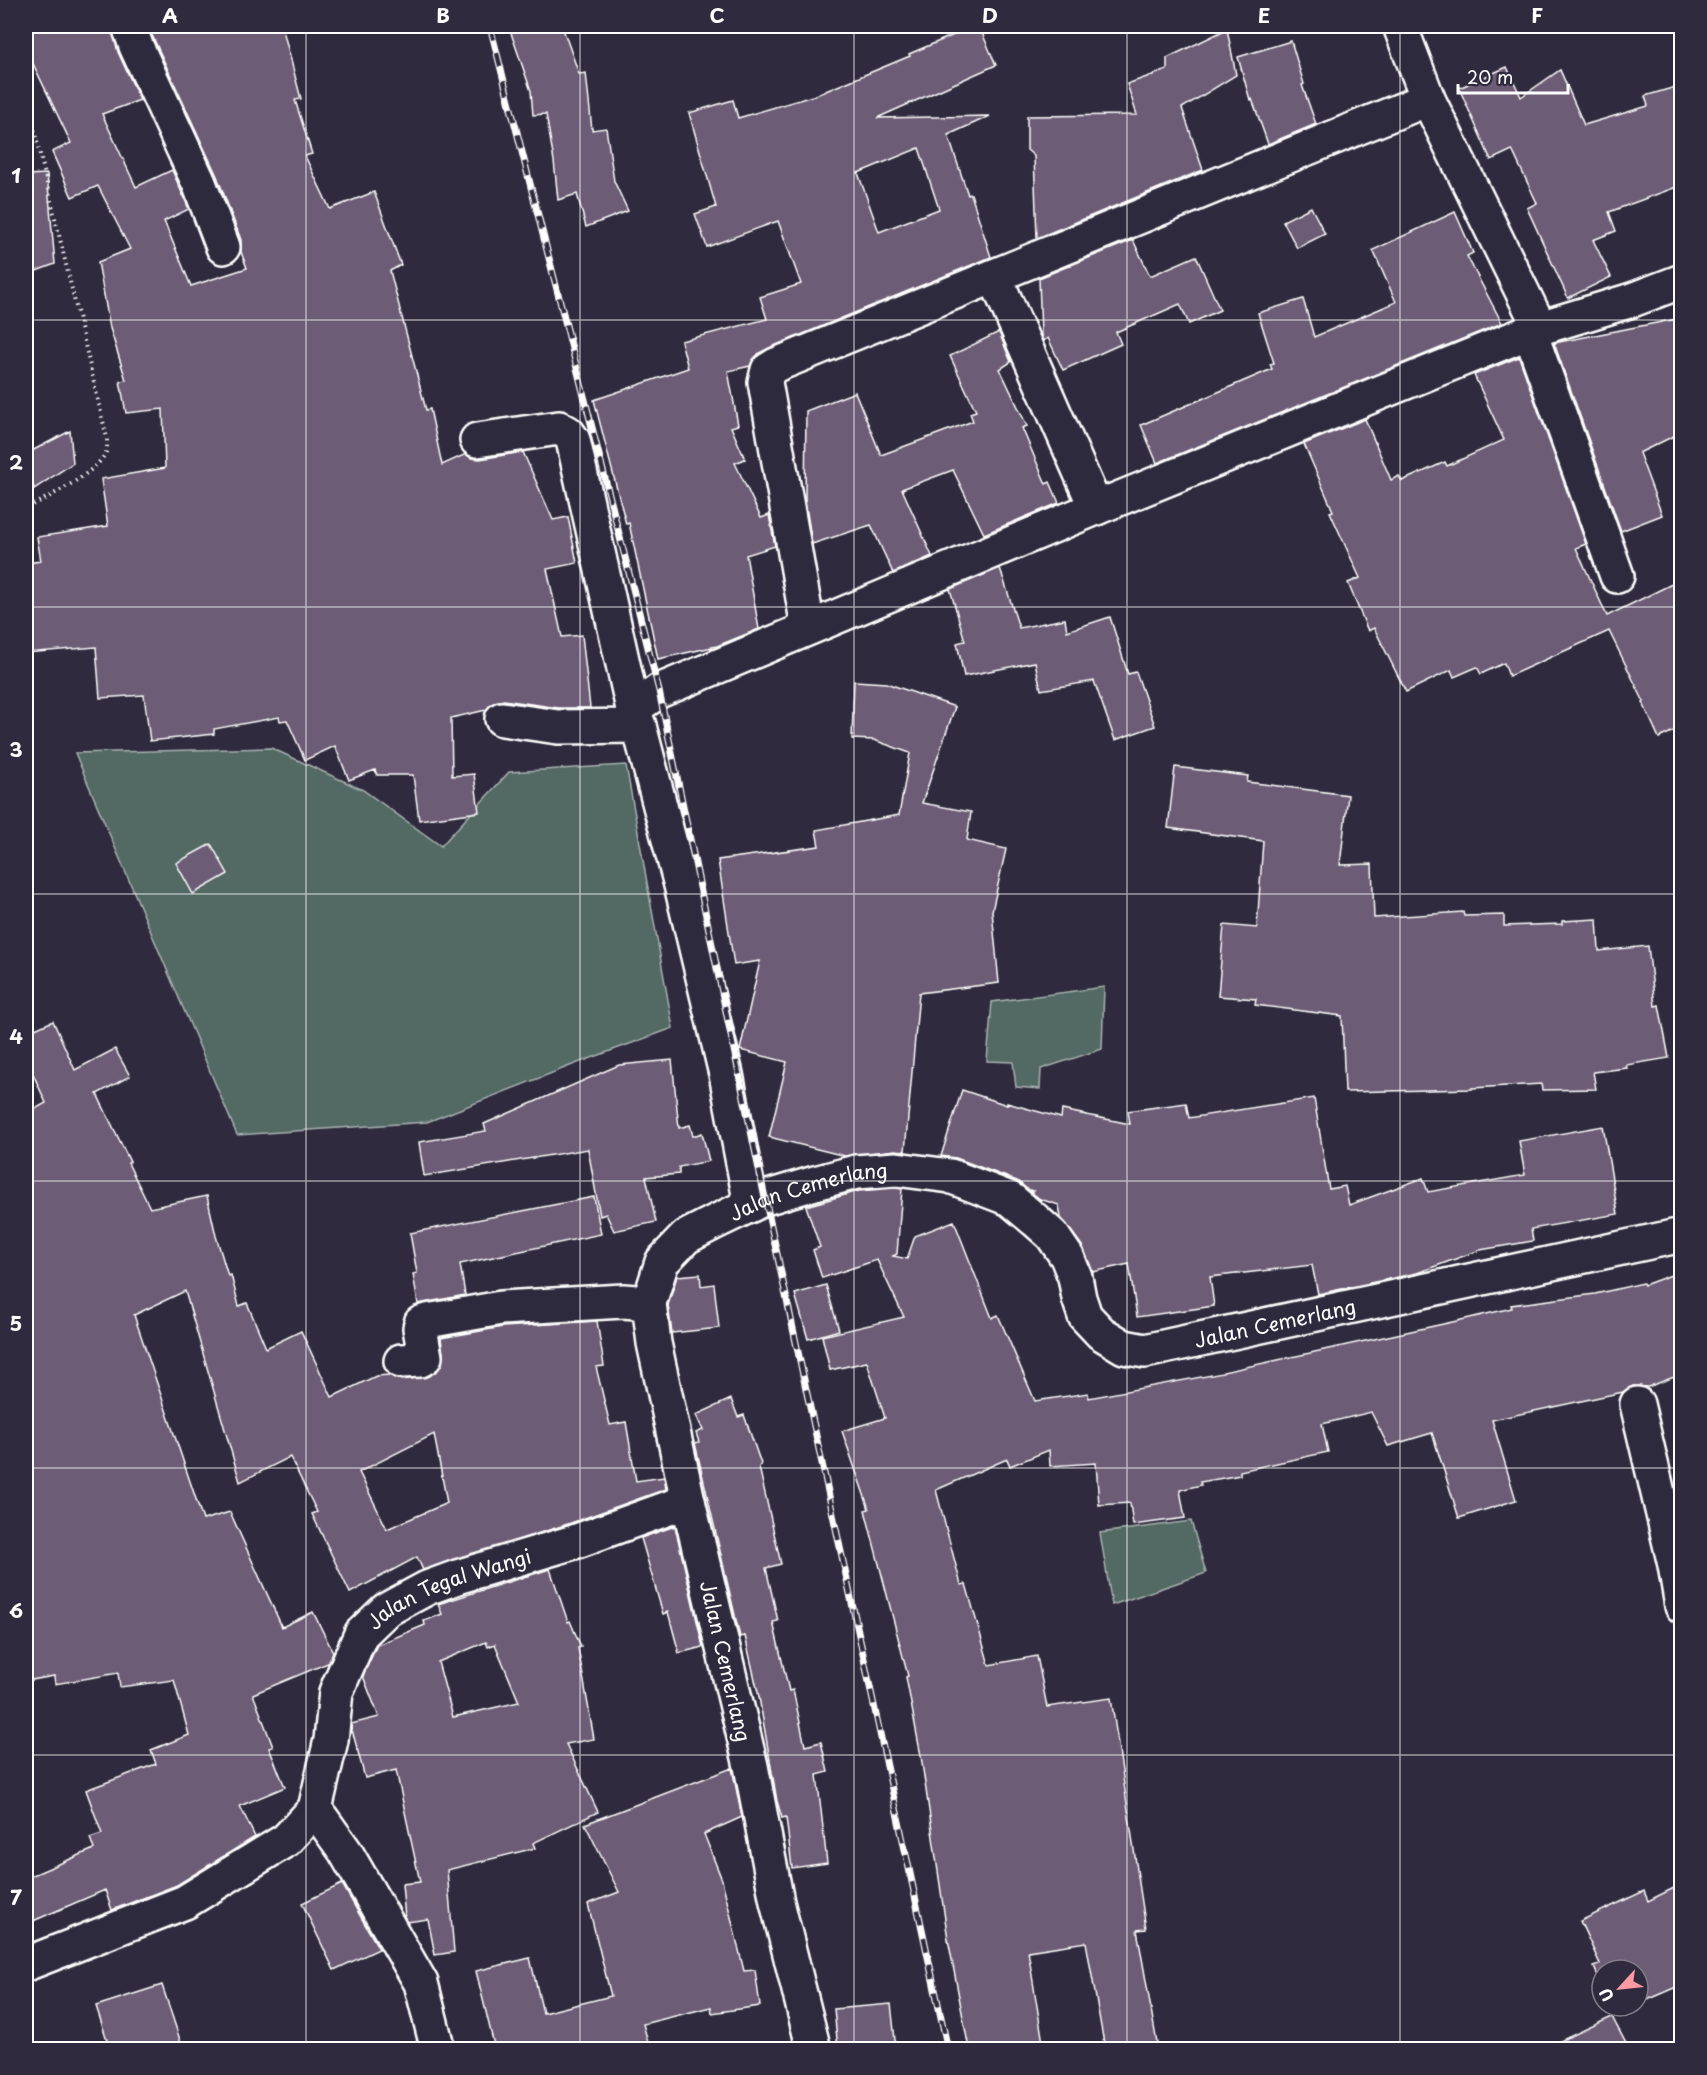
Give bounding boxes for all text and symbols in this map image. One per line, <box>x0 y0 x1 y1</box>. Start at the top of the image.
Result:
text: A <box>162 0 178 30</box>
text: B <box>436 0 450 30</box>
text: C <box>709 0 725 30</box>
text: D <box>982 0 998 30</box>
text: E <box>1258 0 1270 30</box>
text: F <box>1531 0 1543 30</box>
scale bar <box>1458 57 1568 95</box>
text: 20 m <box>1467 63 1513 90</box>
text: 1 <box>11 160 21 190</box>
text: 2 <box>9 447 23 477</box>
text: 3 <box>9 734 23 764</box>
text: 4 <box>9 1021 23 1051</box>
street label: Jalan Cemerlang <box>724 1155 889 1228</box>
street label: Jalan Cemerlang <box>1191 1291 1359 1355</box>
text: 5 <box>10 1308 22 1338</box>
street label: Jalan Tegal Wangi <box>360 1541 535 1636</box>
street label: Jalan Cemerlang <box>693 1578 759 1744</box>
text: 6 <box>9 1595 23 1625</box>
text: 7 <box>10 1882 22 1912</box>
north arrow <box>1590 1958 1650 2018</box>
text: U <box>1592 1984 1619 2006</box>

